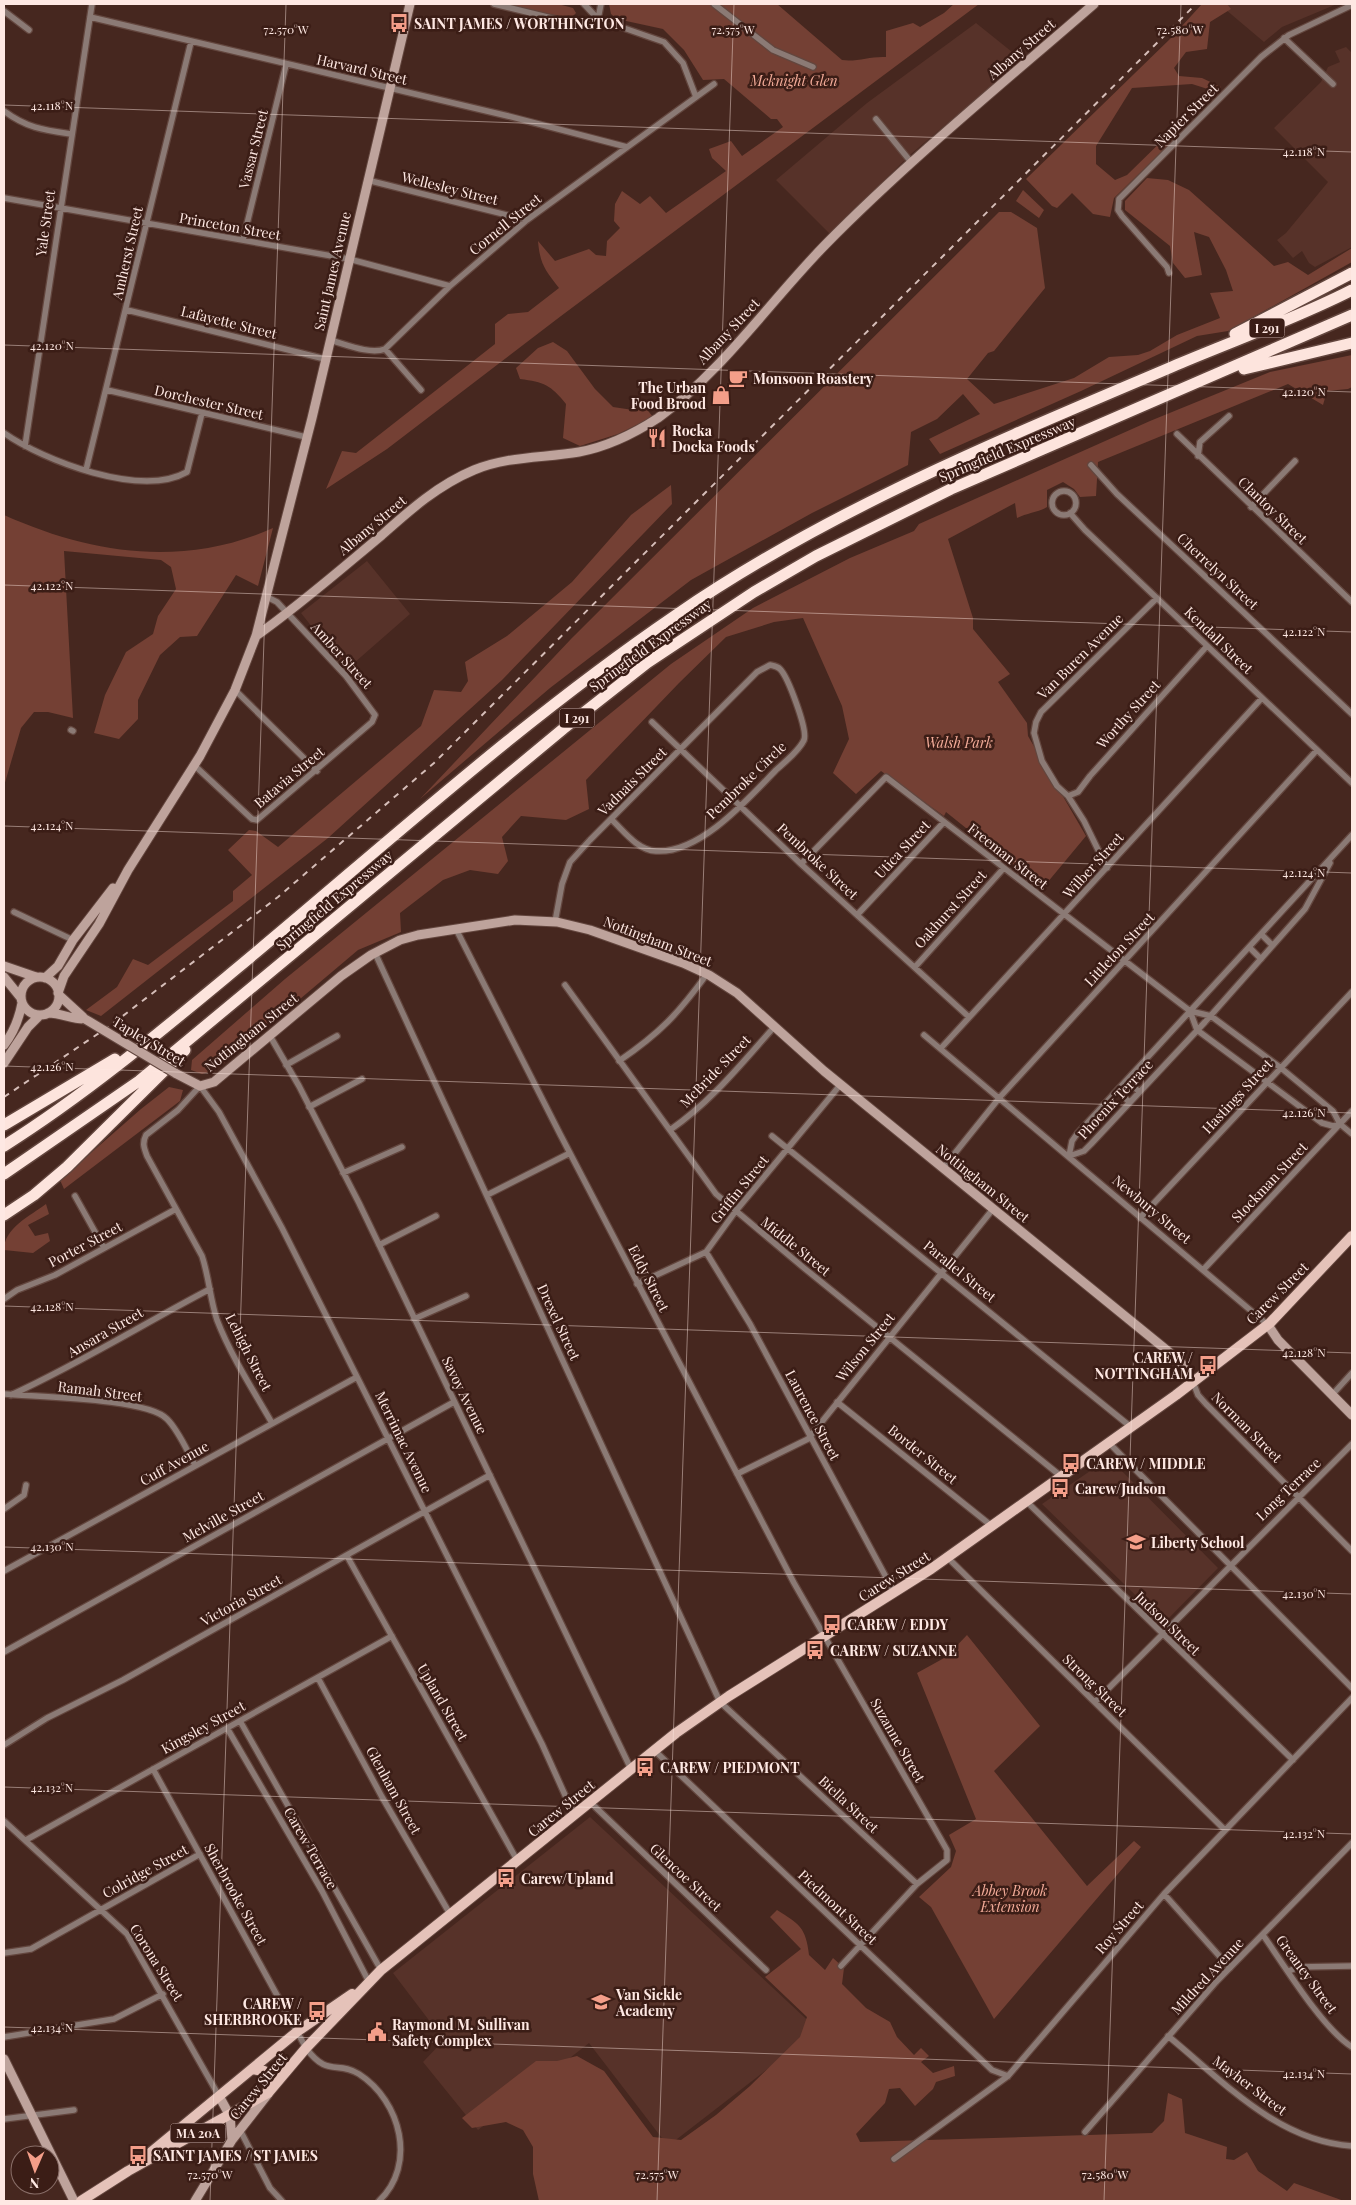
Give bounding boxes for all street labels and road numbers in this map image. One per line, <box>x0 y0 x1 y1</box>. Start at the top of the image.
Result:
street label: Albany Street <box>982 14 1060 84</box>
street label: Harvard Street <box>315 49 410 89</box>
street label: Napier Street <box>1150 78 1223 151</box>
street label: Vassar Street <box>234 106 272 192</box>
street label: Wellesley Street <box>399 167 501 209</box>
street label: Yale Street <box>31 188 59 258</box>
street label: Cornell Street <box>465 188 546 259</box>
street label: Amherst Street <box>107 204 147 302</box>
street label: Princeton Street <box>178 208 283 244</box>
street label: Saint James Avenue <box>309 210 355 332</box>
street label: Albany Street <box>692 293 764 369</box>
street label: Lafayette Street <box>179 301 280 343</box>
road number: I 291 <box>1250 318 1284 338</box>
street label: Dorchester Street <box>153 380 266 424</box>
street label: Springfield Expressway <box>936 412 1078 486</box>
street label: Clantoy Street <box>1234 472 1312 549</box>
street label: Albany Street <box>333 490 411 560</box>
street label: Cherrelyn Street <box>1173 528 1264 614</box>
street label: Springfield Expressway <box>585 594 715 696</box>
street label: Kendall Street <box>1180 602 1258 678</box>
street label: Van Buren Avenue <box>1032 609 1127 704</box>
street label: Amber Street <box>306 617 378 693</box>
street label: Worthy Street <box>1091 675 1165 753</box>
road number: I 291 <box>560 708 594 728</box>
street label: Pembroke Circle <box>702 737 790 823</box>
street label: Batavia Street <box>250 741 329 812</box>
street label: Vadnais Street <box>593 742 671 820</box>
street label: Utica Street <box>870 815 935 882</box>
street label: Pembroke Street <box>773 818 863 904</box>
street label: Freeman Street <box>964 819 1053 894</box>
street label: Wilber Street <box>1058 827 1128 903</box>
street label: Springfield Expressway <box>272 845 396 955</box>
street label: Oakhurst Street <box>910 865 991 952</box>
street label: Littleton Street <box>1080 907 1159 990</box>
street label: Nottingham Street <box>601 912 716 971</box>
street label: Nottingham Street <box>200 988 303 1076</box>
street label: Tapley Street <box>109 1012 190 1071</box>
street label: McBride Street <box>676 1030 755 1111</box>
street label: Hastings Street <box>1197 1054 1277 1137</box>
street label: Phoenix Terrace <box>1073 1055 1157 1143</box>
street label: Stockman Street <box>1227 1137 1312 1226</box>
street label: Nottingham Street <box>932 1139 1035 1227</box>
street label: Griffin Street <box>706 1150 773 1227</box>
street label: Newbury Street <box>1109 1170 1196 1248</box>
street label: Middle Street <box>757 1212 836 1281</box>
street label: Porter Street <box>45 1216 126 1271</box>
street label: Parallel Street <box>920 1236 1001 1307</box>
street label: Eddy Street <box>624 1241 674 1316</box>
street label: Carew Street <box>1242 1257 1313 1328</box>
street label: Drexel Street <box>533 1281 585 1364</box>
street label: Ansara Street <box>63 1302 147 1362</box>
street label: Wilson Street <box>831 1308 899 1386</box>
street label: Lehigh Street <box>221 1310 277 1395</box>
street label: Savoy Avenue <box>438 1353 492 1437</box>
street label: Laurence Street <box>781 1367 845 1464</box>
street label: Ramah Street <box>57 1376 144 1406</box>
street label: Merrimac Avenue <box>371 1388 437 1496</box>
street label: Norman Street <box>1208 1388 1287 1467</box>
street label: Border Street <box>884 1420 963 1489</box>
street label: Cuff Avenue <box>136 1436 212 1490</box>
street label: Long Terrace <box>1251 1453 1325 1525</box>
street label: Melville Street <box>179 1485 268 1546</box>
street label: Carew Street <box>855 1546 934 1606</box>
street label: Victoria Street <box>196 1569 286 1631</box>
street label: Judson Street <box>1130 1586 1206 1660</box>
street label: Strong Street <box>1059 1649 1132 1721</box>
street label: Upland Street <box>413 1660 473 1745</box>
street label: Suzanne Street <box>866 1694 930 1786</box>
street label: Kingsley Street <box>157 1695 249 1758</box>
street label: Glenham Street <box>362 1743 427 1838</box>
street label: Biella Street <box>815 1771 884 1837</box>
street label: Carew Street <box>524 1774 599 1841</box>
street label: Carew Terrace <box>280 1804 342 1892</box>
street label: Colridge Street <box>99 1839 192 1902</box>
street label: Glencoe Street <box>646 1839 727 1916</box>
street label: Sherbrooke Street <box>200 1840 272 1949</box>
street label: Piedmont Street <box>794 1865 882 1949</box>
street label: Roy Street <box>1091 1896 1148 1958</box>
street label: Corona Street <box>126 1920 189 2005</box>
street label: Greaney Street <box>1272 1931 1343 2018</box>
street label: Mildred Avenue <box>1166 1933 1248 2019</box>
street label: Carew Street <box>225 2048 292 2123</box>
street label: Mayher Street <box>1209 2051 1292 2120</box>
road number: MA 20A <box>170 2124 226 2142</box>

